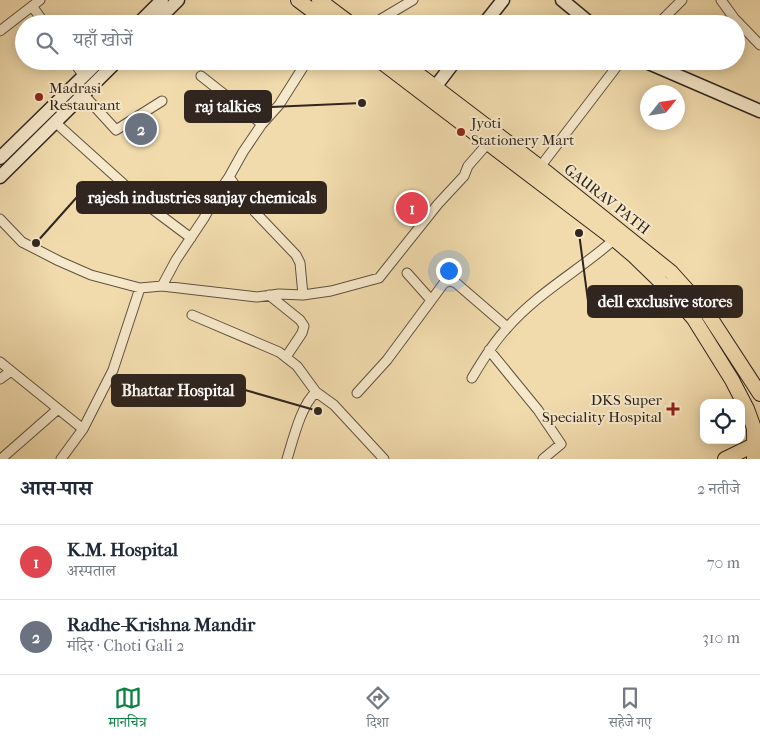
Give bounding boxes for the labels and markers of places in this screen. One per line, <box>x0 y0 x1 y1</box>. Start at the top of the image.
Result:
place label: Madrasi Restaurant <box>49 79 121 114</box>
marker: Madrasi Restaurant <box>33 91 45 103</box>
callout: raj talkies <box>185 91 271 122</box>
pin: 2 <box>125 110 157 148</box>
place label: Jyoti Stationery Mart <box>470 114 575 149</box>
marker: Jyoti Stationery Mart <box>455 126 467 138</box>
callout: rajesh industries sanjay chemicals <box>77 182 326 213</box>
pin: 1 <box>396 189 428 227</box>
callout: dell exclusive stores <box>588 286 742 317</box>
callout: Bhattar Hospital <box>112 375 245 406</box>
place label: DKS Super Speciality Hospital <box>542 391 663 426</box>
marker: DKS Super Speciality Hospital <box>666 402 680 416</box>

